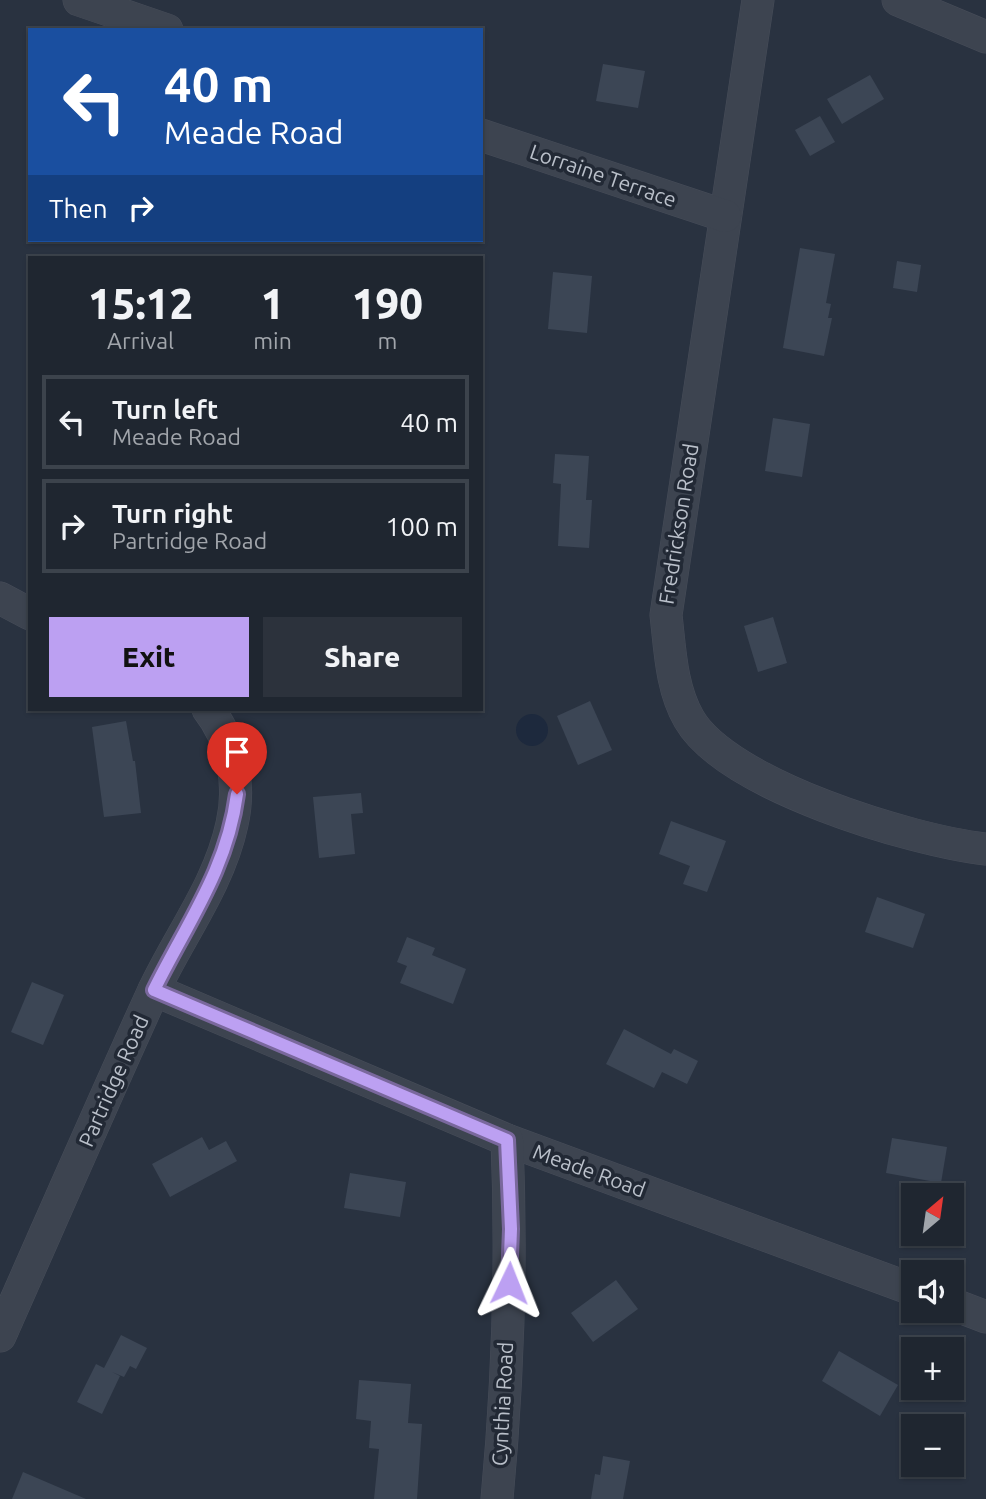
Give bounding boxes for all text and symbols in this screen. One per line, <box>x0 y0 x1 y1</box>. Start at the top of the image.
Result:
icon: left <box>49 56 140 147</box>
text: 40 m <box>164 56 273 111</box>
text: Meade Road <box>164 114 343 150</box>
street label: Lorraine Terrace <box>527 139 680 211</box>
icon: right <box>122 189 160 227</box>
text: Then <box>49 194 108 223</box>
text: 15:12 <box>88 280 193 327</box>
text: 1 <box>261 280 284 327</box>
text: 190 <box>352 280 423 327</box>
text: Arrival <box>107 328 174 353</box>
text: min <box>253 328 292 353</box>
text: m <box>377 328 397 353</box>
text: Turn left <box>112 395 218 424</box>
icon: left <box>53 403 91 441</box>
text: 40 m <box>400 408 458 437</box>
text: Meade Road <box>112 424 241 449</box>
street label: Fredrickson Road <box>653 442 703 606</box>
text: Turn right <box>112 499 233 528</box>
icon: right <box>53 507 91 545</box>
text: 100 m <box>386 512 458 541</box>
text: Partridge Road <box>112 528 267 553</box>
button: Exit <box>49 617 249 697</box>
button: Share <box>263 617 462 697</box>
pin <box>207 722 267 794</box>
icon: arrive <box>218 733 256 771</box>
street label: Partridge Road <box>73 1011 153 1150</box>
street label: Meade Road <box>530 1139 649 1201</box>
north arrow <box>901 1183 964 1246</box>
map controls <box>901 1183 964 1477</box>
position arrow <box>472 1246 546 1320</box>
button: sound <box>901 1260 964 1323</box>
button: + <box>901 1337 964 1400</box>
street label: Cynthia Road <box>487 1341 517 1467</box>
button: − <box>901 1414 964 1477</box>

